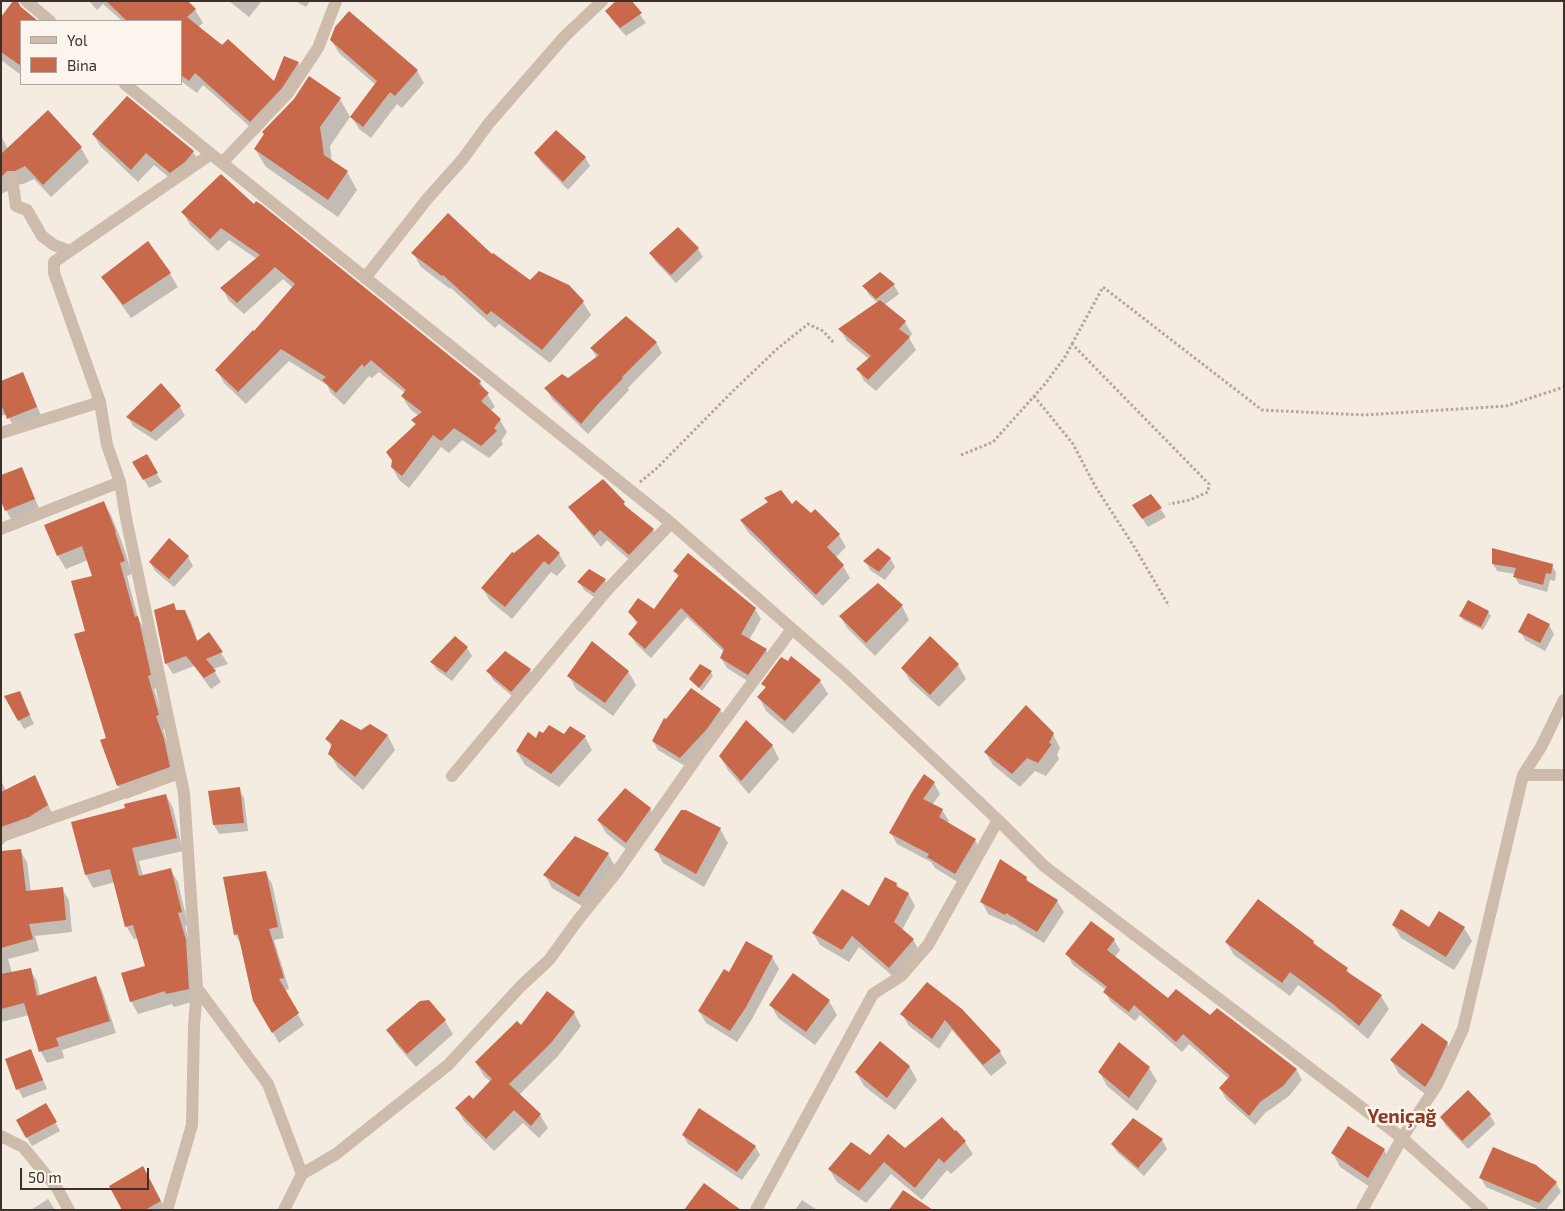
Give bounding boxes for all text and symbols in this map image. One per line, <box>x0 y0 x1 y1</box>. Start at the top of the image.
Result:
legend <box>20 20 182 85</box>
text: Yol <box>67 31 88 49</box>
text: Bina <box>67 56 97 74</box>
district label: Yeniçağ <box>1367 1106 1437 1128</box>
scale bar <box>22 1158 151 1190</box>
text: 50 m <box>28 1168 62 1186</box>

